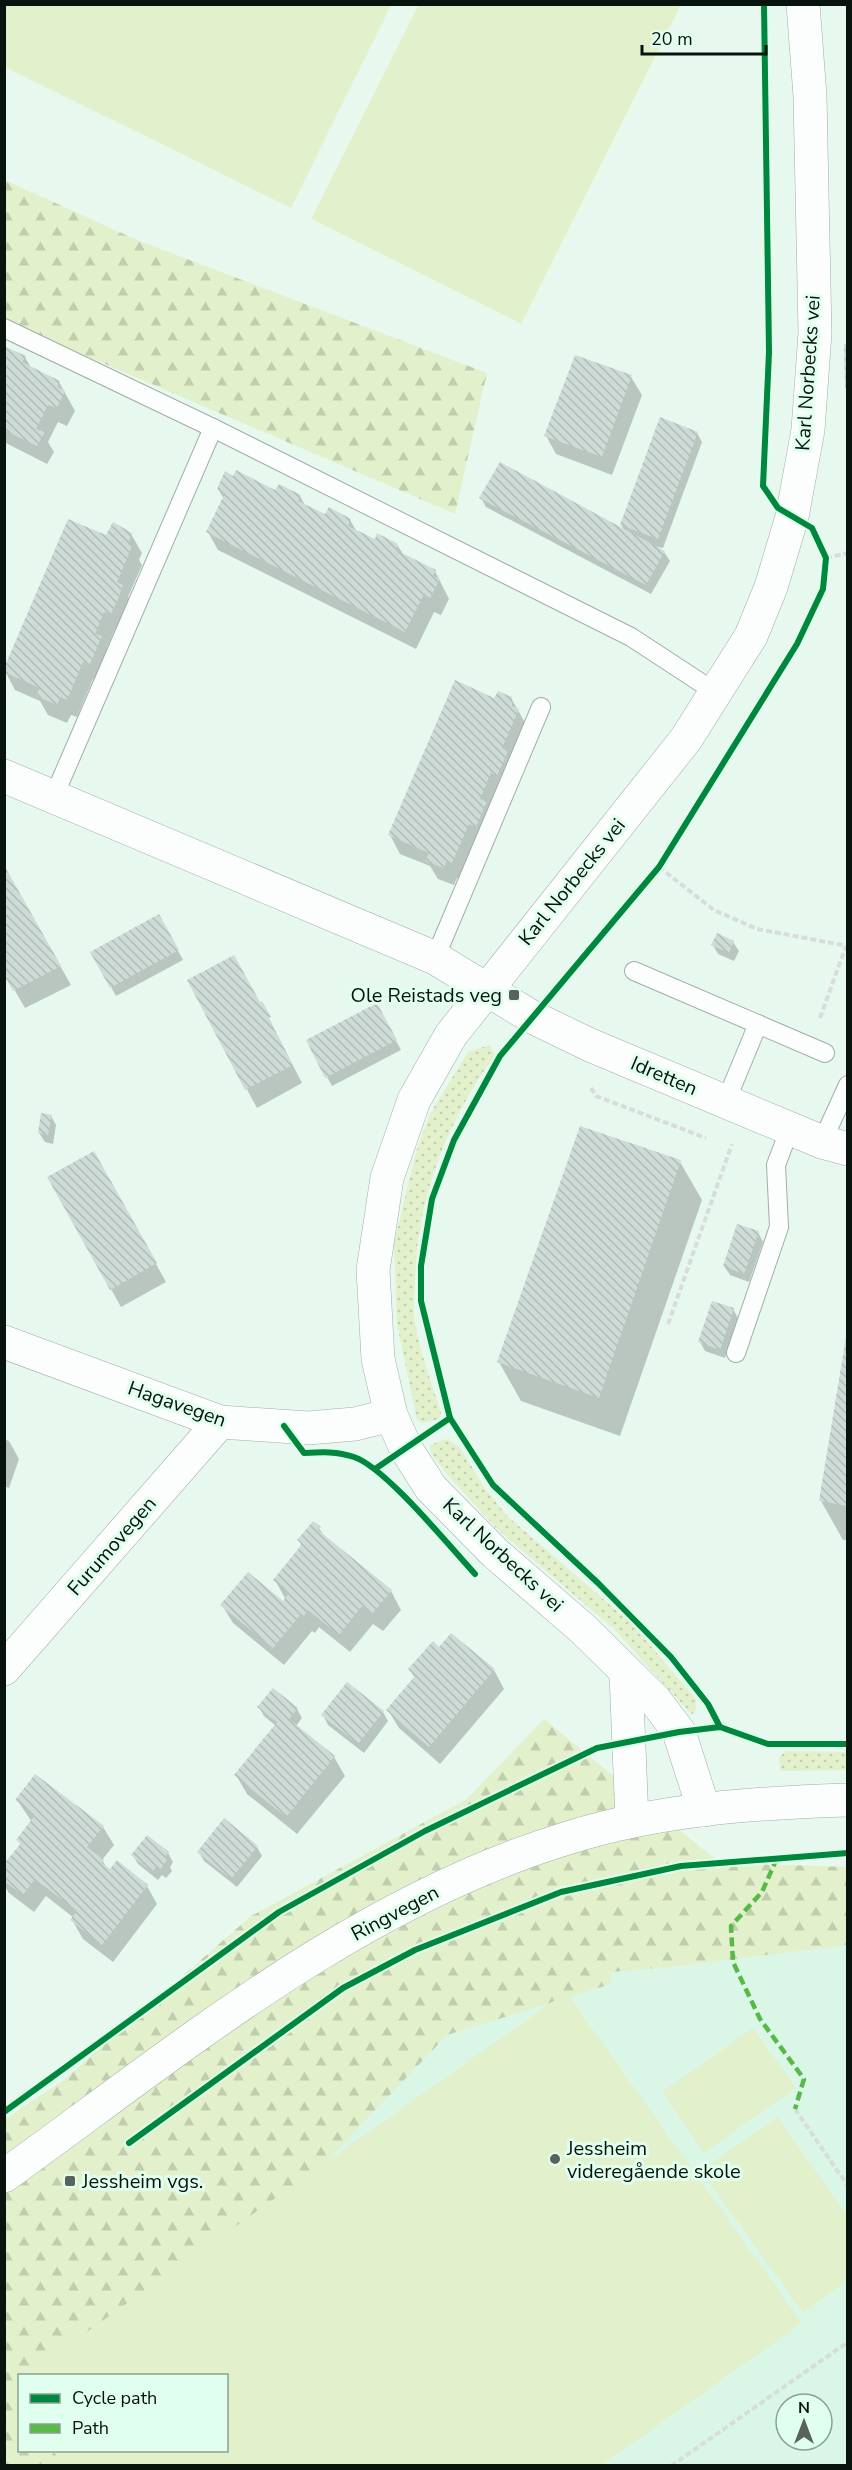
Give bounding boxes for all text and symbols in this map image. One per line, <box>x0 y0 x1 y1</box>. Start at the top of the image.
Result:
scale bar <box>642 18 766 56</box>
text: 20 m <box>651 27 693 51</box>
street label: Karl Norbecks vei <box>789 294 827 452</box>
street label: Karl Norbecks vei <box>512 813 632 951</box>
place label: Ole Reistads veg <box>351 982 502 1009</box>
marker: Ole Reistads veg <box>507 988 521 1002</box>
street label: Idretten <box>626 1050 702 1102</box>
street label: Hagavegen <box>124 1375 230 1433</box>
street label: Furumovegen <box>61 1491 163 1601</box>
street label: Karl Norbecks vei <box>437 1492 569 1618</box>
street label: Ringvegen <box>346 1879 444 1947</box>
place label: Jessheim videregående skole <box>566 2135 741 2185</box>
marker: Jessheim videregående skole <box>548 2152 562 2166</box>
place label: Jessheim vgs. <box>81 2168 203 2195</box>
marker: Jessheim vgs. <box>63 2174 77 2188</box>
legend <box>18 2374 228 2452</box>
text: Cycle path <box>72 2386 157 2410</box>
north arrow <box>774 2392 834 2452</box>
text: N <box>798 2397 810 2419</box>
text: Path <box>72 2416 109 2440</box>

